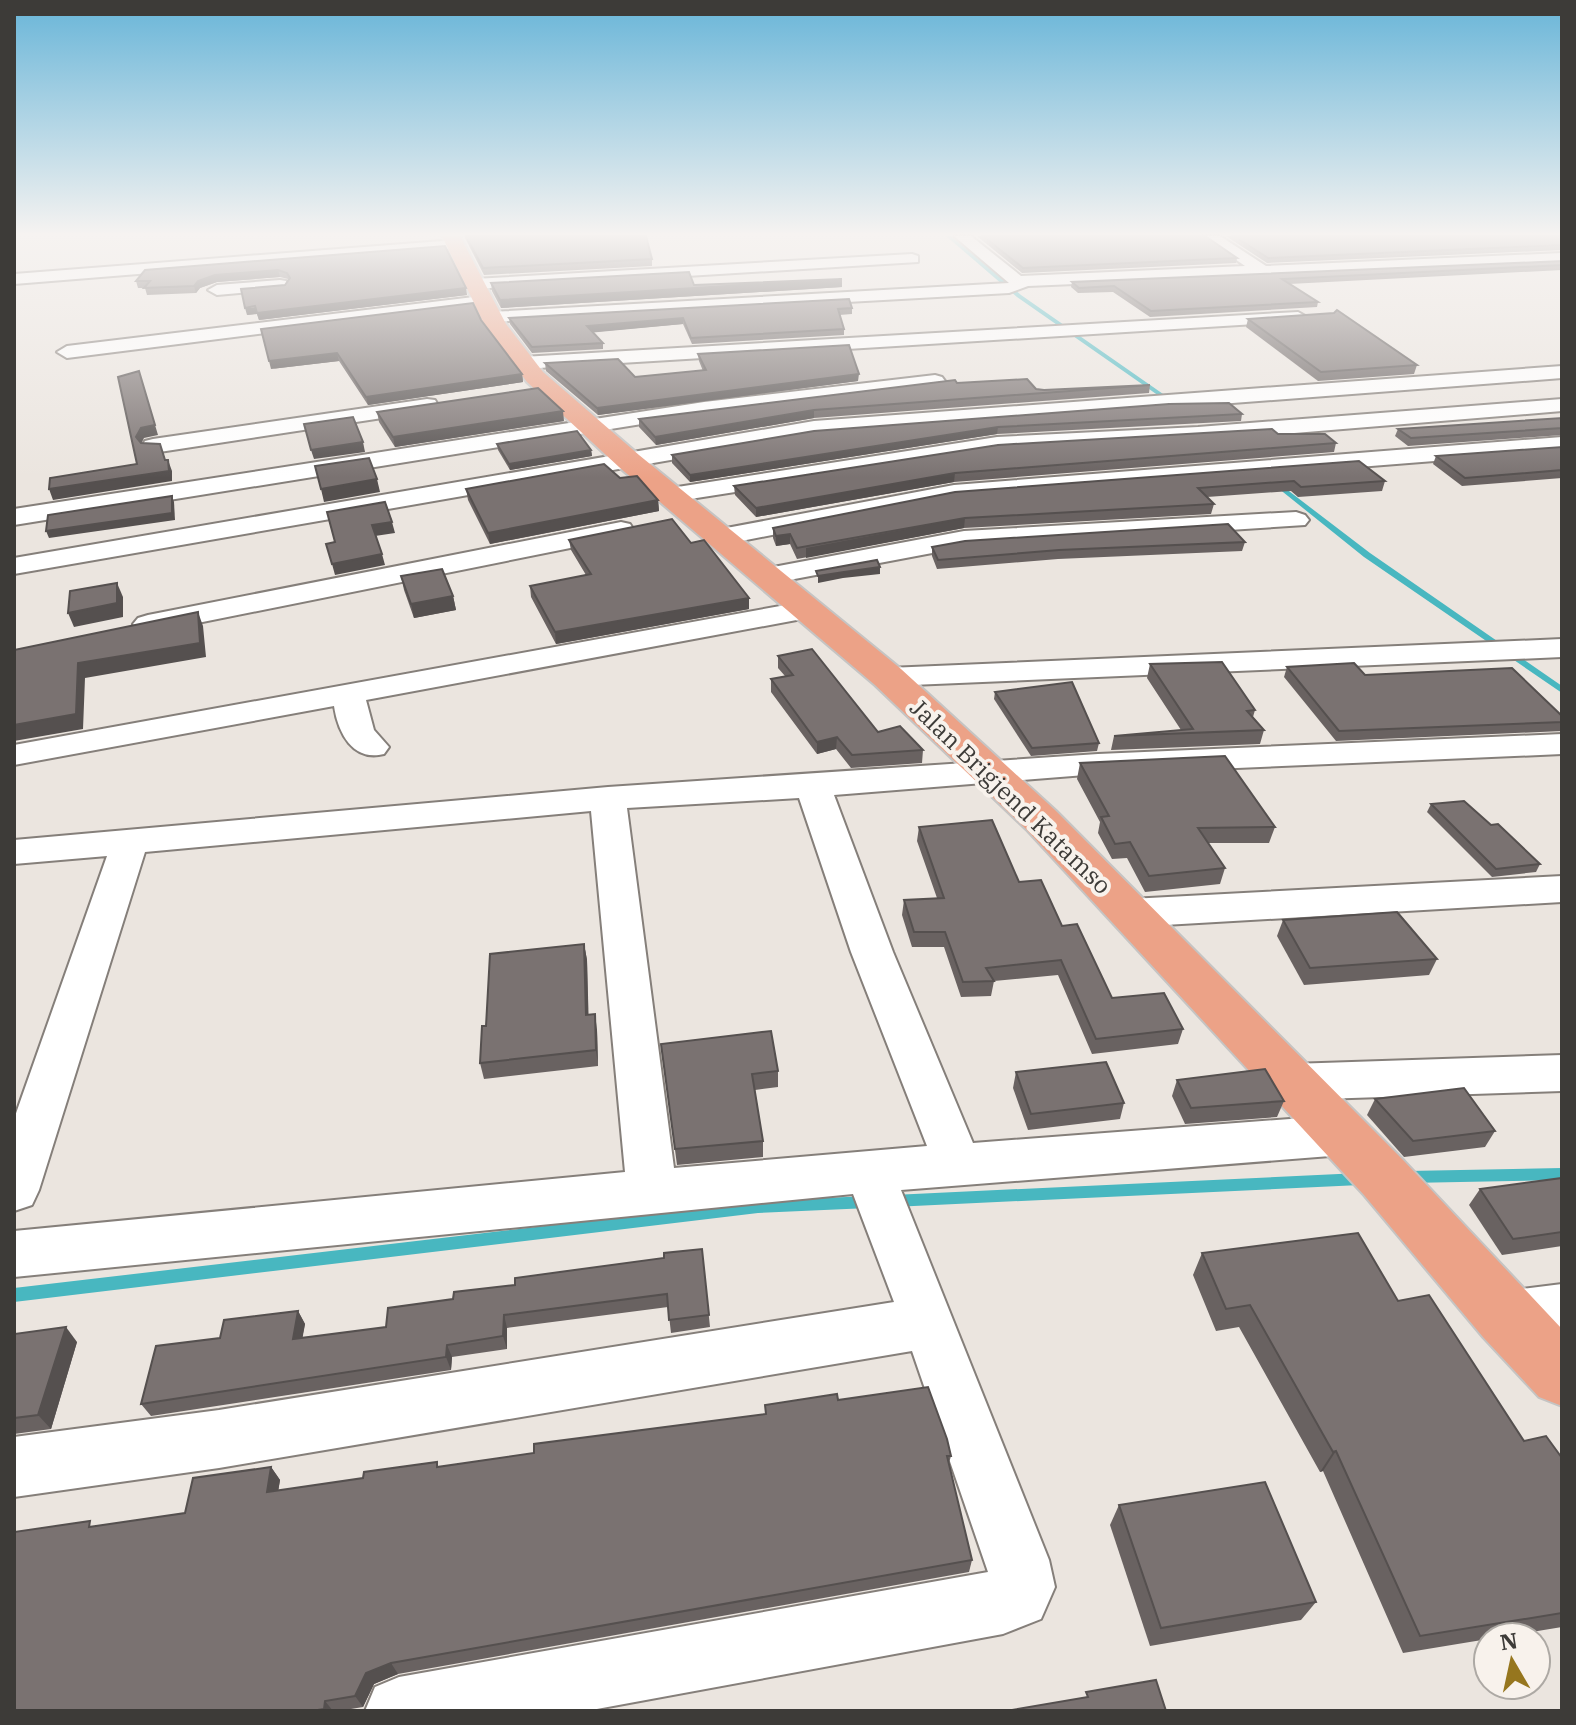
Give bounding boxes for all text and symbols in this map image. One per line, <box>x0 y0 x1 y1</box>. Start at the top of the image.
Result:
street label: Jalan Brigjend Katamso <box>903 691 1119 901</box>
north arrow <box>1472 1621 1552 1701</box>
text: N <box>1498 1625 1520 1656</box>

